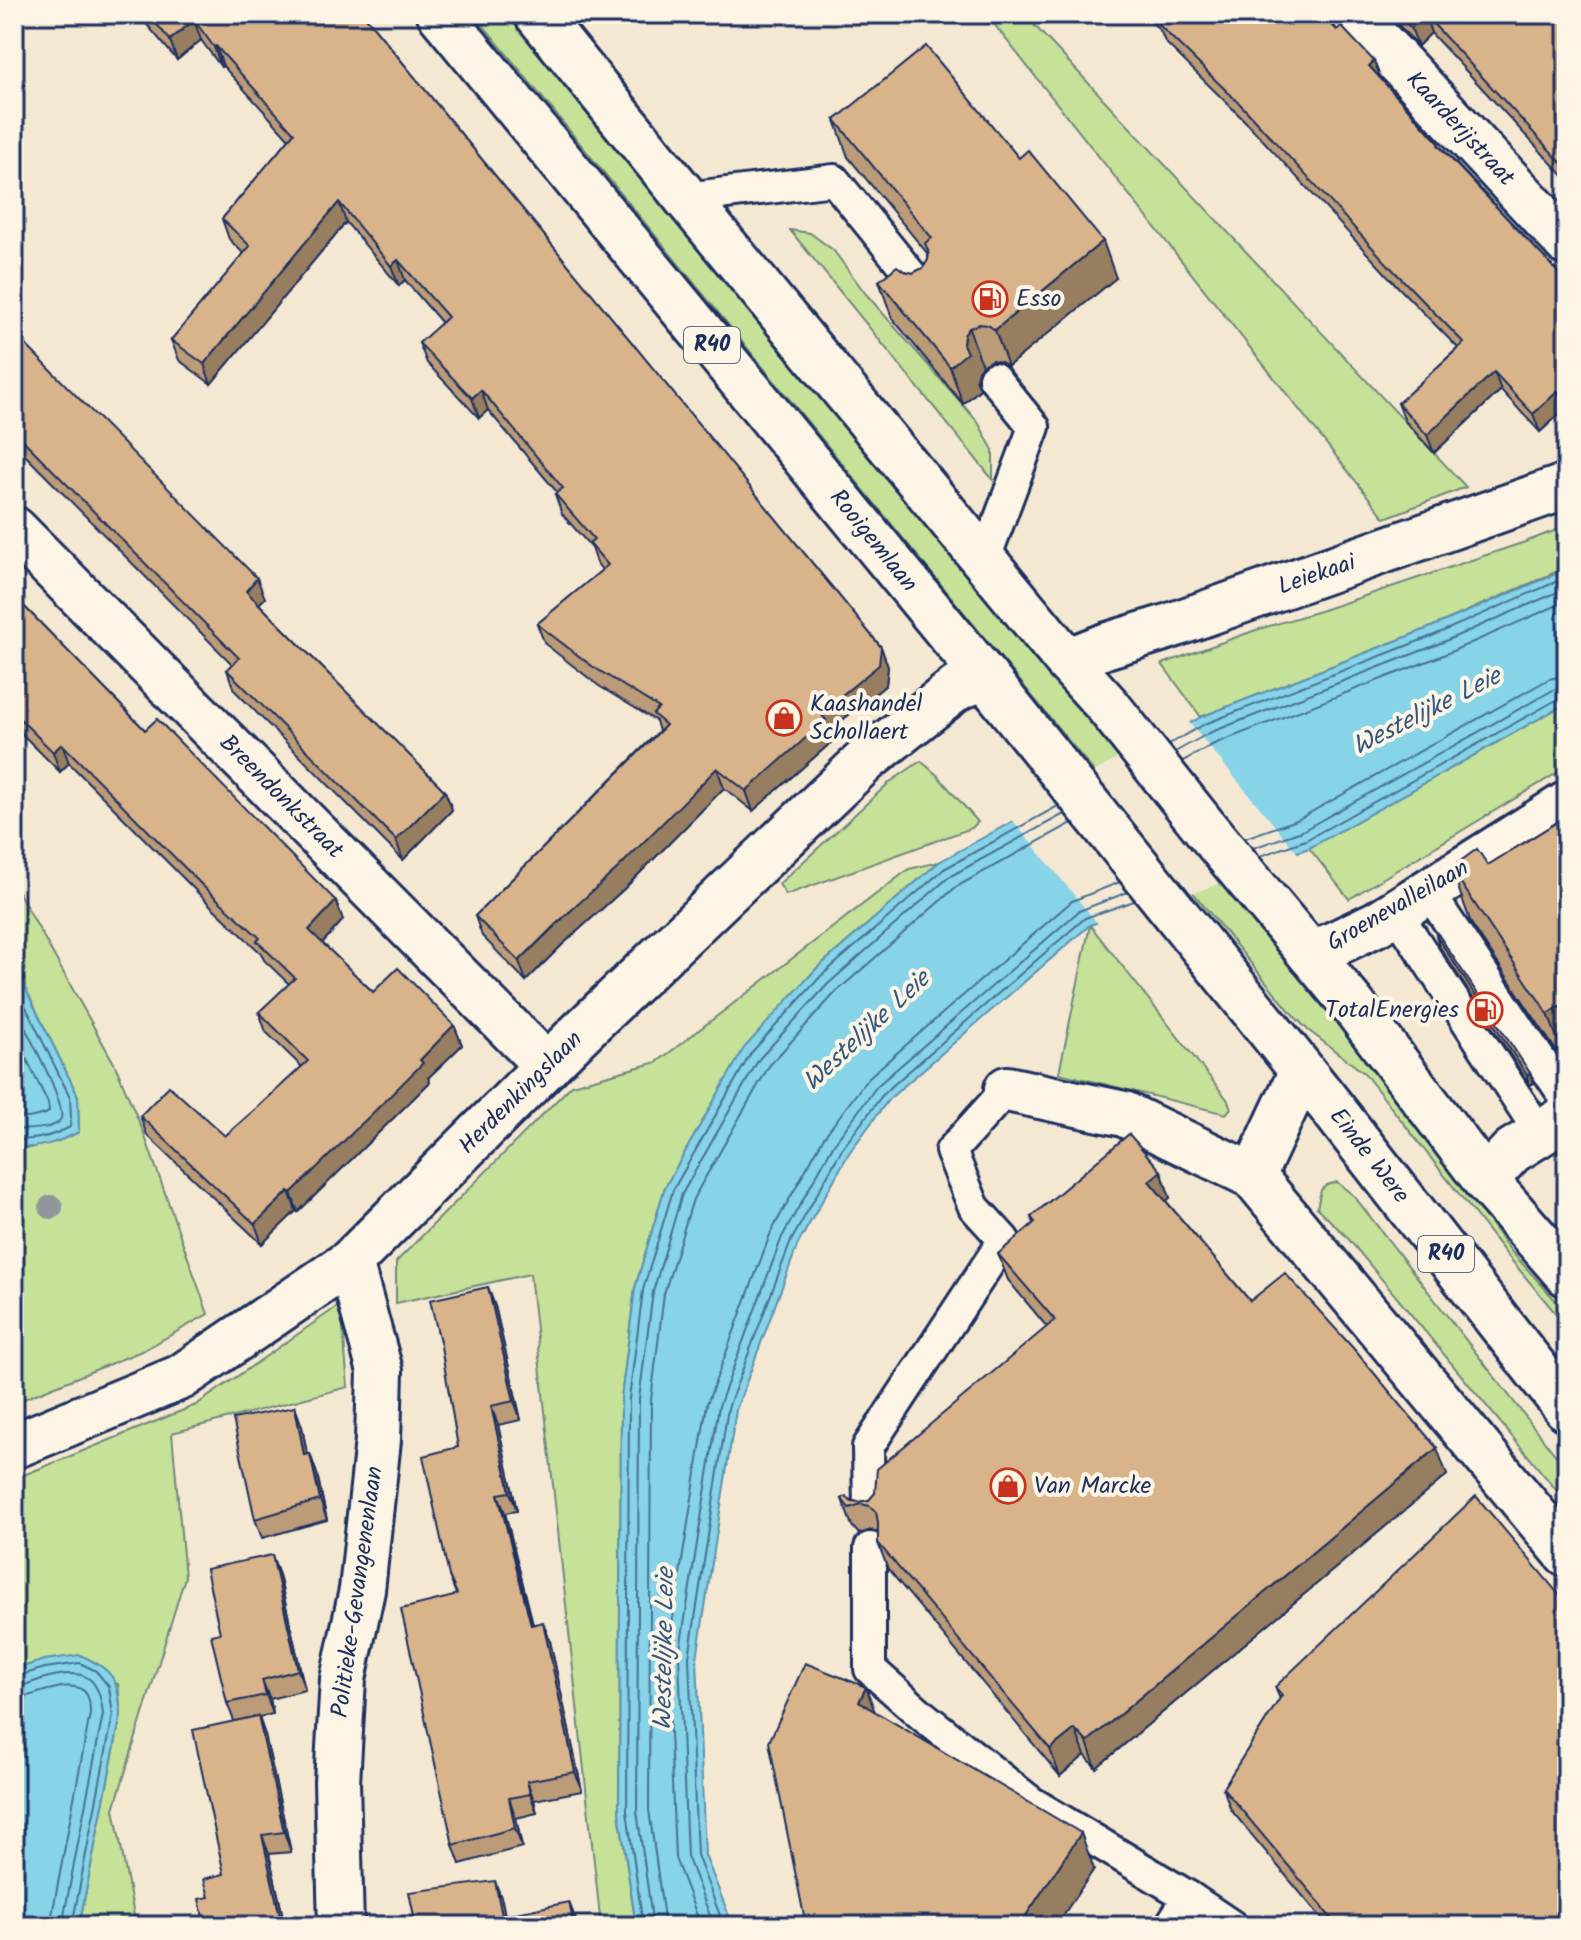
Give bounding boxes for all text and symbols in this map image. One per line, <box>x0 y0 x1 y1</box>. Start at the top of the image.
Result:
street label: Kaarderijstraat <box>1396 62 1525 196</box>
fuel station icon: Esso <box>971 280 1009 318</box>
place label: Esso <box>1016 280 1061 319</box>
road number: R40 <box>684 327 740 363</box>
street label: Rooigemlaan <box>819 481 927 601</box>
street label: Leiekaai <box>1273 543 1362 606</box>
water label: Westelijke Leie <box>1345 655 1511 768</box>
place label: Kaashandel Schollaert <box>810 685 923 752</box>
shop icon: Kaashandel Schollaert <box>765 699 803 737</box>
street label: Breendonkstraat <box>209 725 353 869</box>
street label: Groenevalleilaan <box>1320 849 1476 963</box>
water label: Westelijke Leie <box>793 959 942 1102</box>
place label: TotalEnergies <box>1325 991 1459 1030</box>
fuel station icon: TotalEnergies <box>1466 991 1504 1029</box>
street label: Herdenkingslaan <box>450 1022 592 1164</box>
street label: Einde Were <box>1319 1099 1419 1213</box>
road number: R40 <box>1418 1236 1474 1272</box>
street label: Politieke-Gevangenenlaan <box>321 1464 395 1720</box>
shop icon: Van Marcke <box>989 1467 1027 1505</box>
place label: Van Marcke <box>1034 1467 1152 1506</box>
water label: Westelijke Leie <box>643 1565 687 1730</box>

